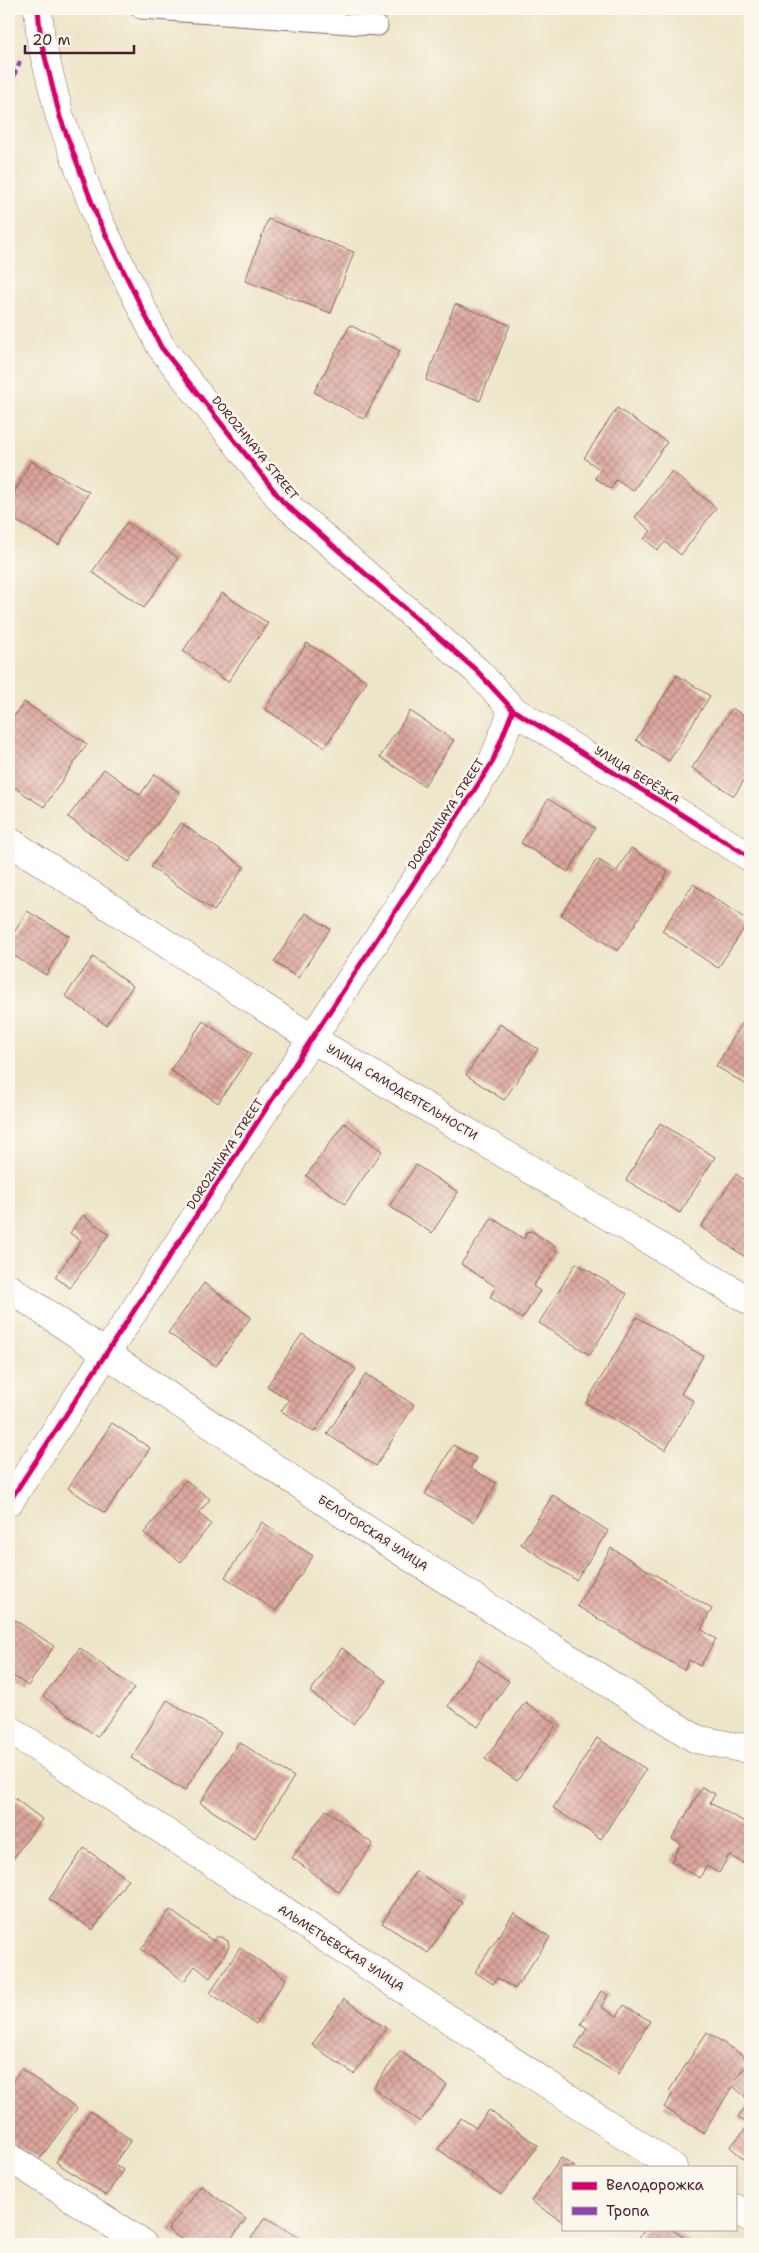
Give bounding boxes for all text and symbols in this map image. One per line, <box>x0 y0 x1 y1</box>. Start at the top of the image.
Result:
scale bar <box>25 22 134 54</box>
text: 20 m <box>32 30 71 50</box>
street label: DOROZHNAYA STREET <box>208 393 302 504</box>
street label: УЛИЦА БЕРЁЗКА <box>591 742 683 808</box>
street label: DOROZHNAYA STREET <box>404 755 488 873</box>
street label: УЛИЦА САМОДЕЯТЕЛЬНОСТИ <box>323 1040 481 1144</box>
street label: DOROZHNAYA STREET <box>183 1095 267 1213</box>
street label: БЕЛОГОРСКАЯ УЛИЦА <box>315 1491 431 1575</box>
street label: АЛЬМЕТЬЕВСКАЯ УЛИЦА <box>275 1901 408 1995</box>
legend <box>562 2166 736 2230</box>
text: Велодорожка <box>606 2175 705 2195</box>
text: Тропа <box>606 2201 650 2221</box>

